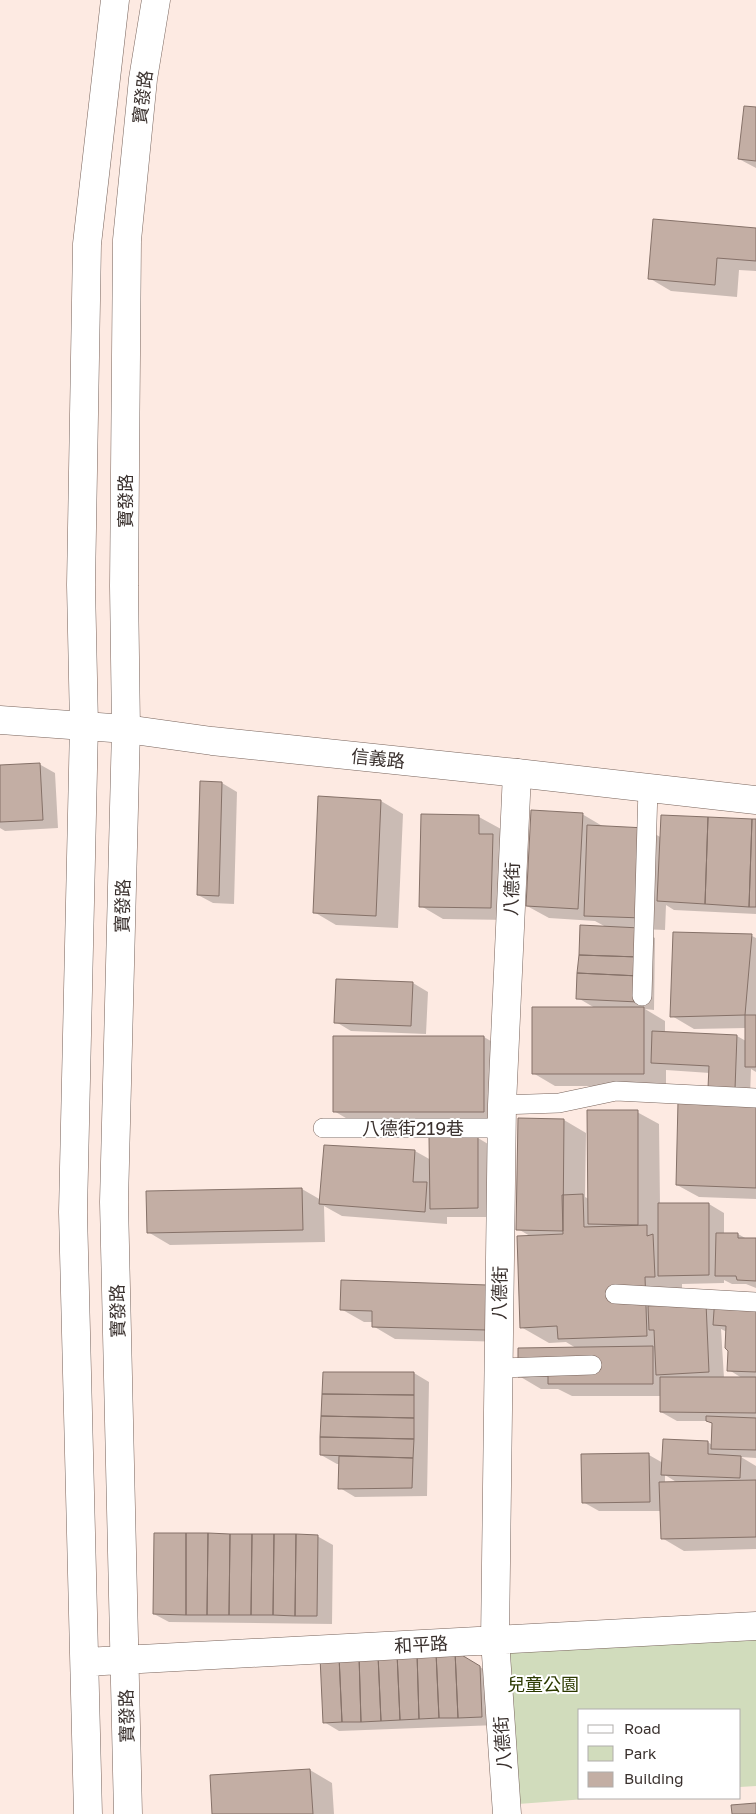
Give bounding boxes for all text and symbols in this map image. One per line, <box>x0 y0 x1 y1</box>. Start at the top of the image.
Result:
street label: 寶發路 <box>128 69 156 125</box>
street label: 寶發路 <box>114 474 136 528</box>
street label: 信義路 <box>350 744 406 772</box>
street label: 八德街 <box>499 862 523 916</box>
street label: 寶發路 <box>111 879 133 933</box>
street label: 八德街219巷 <box>362 1117 464 1139</box>
street label: 八德街 <box>488 1266 510 1320</box>
street label: 寶發路 <box>106 1284 128 1338</box>
street label: 和平路 <box>393 1632 449 1656</box>
park label: 兒童公園 <box>507 1673 579 1695</box>
street label: 寶發路 <box>115 1689 137 1743</box>
legend <box>578 1709 741 1799</box>
street label: 八德街 <box>489 1715 515 1771</box>
text: Road <box>624 1719 661 1737</box>
text: Park <box>624 1744 657 1762</box>
text: Building <box>624 1769 684 1787</box>

